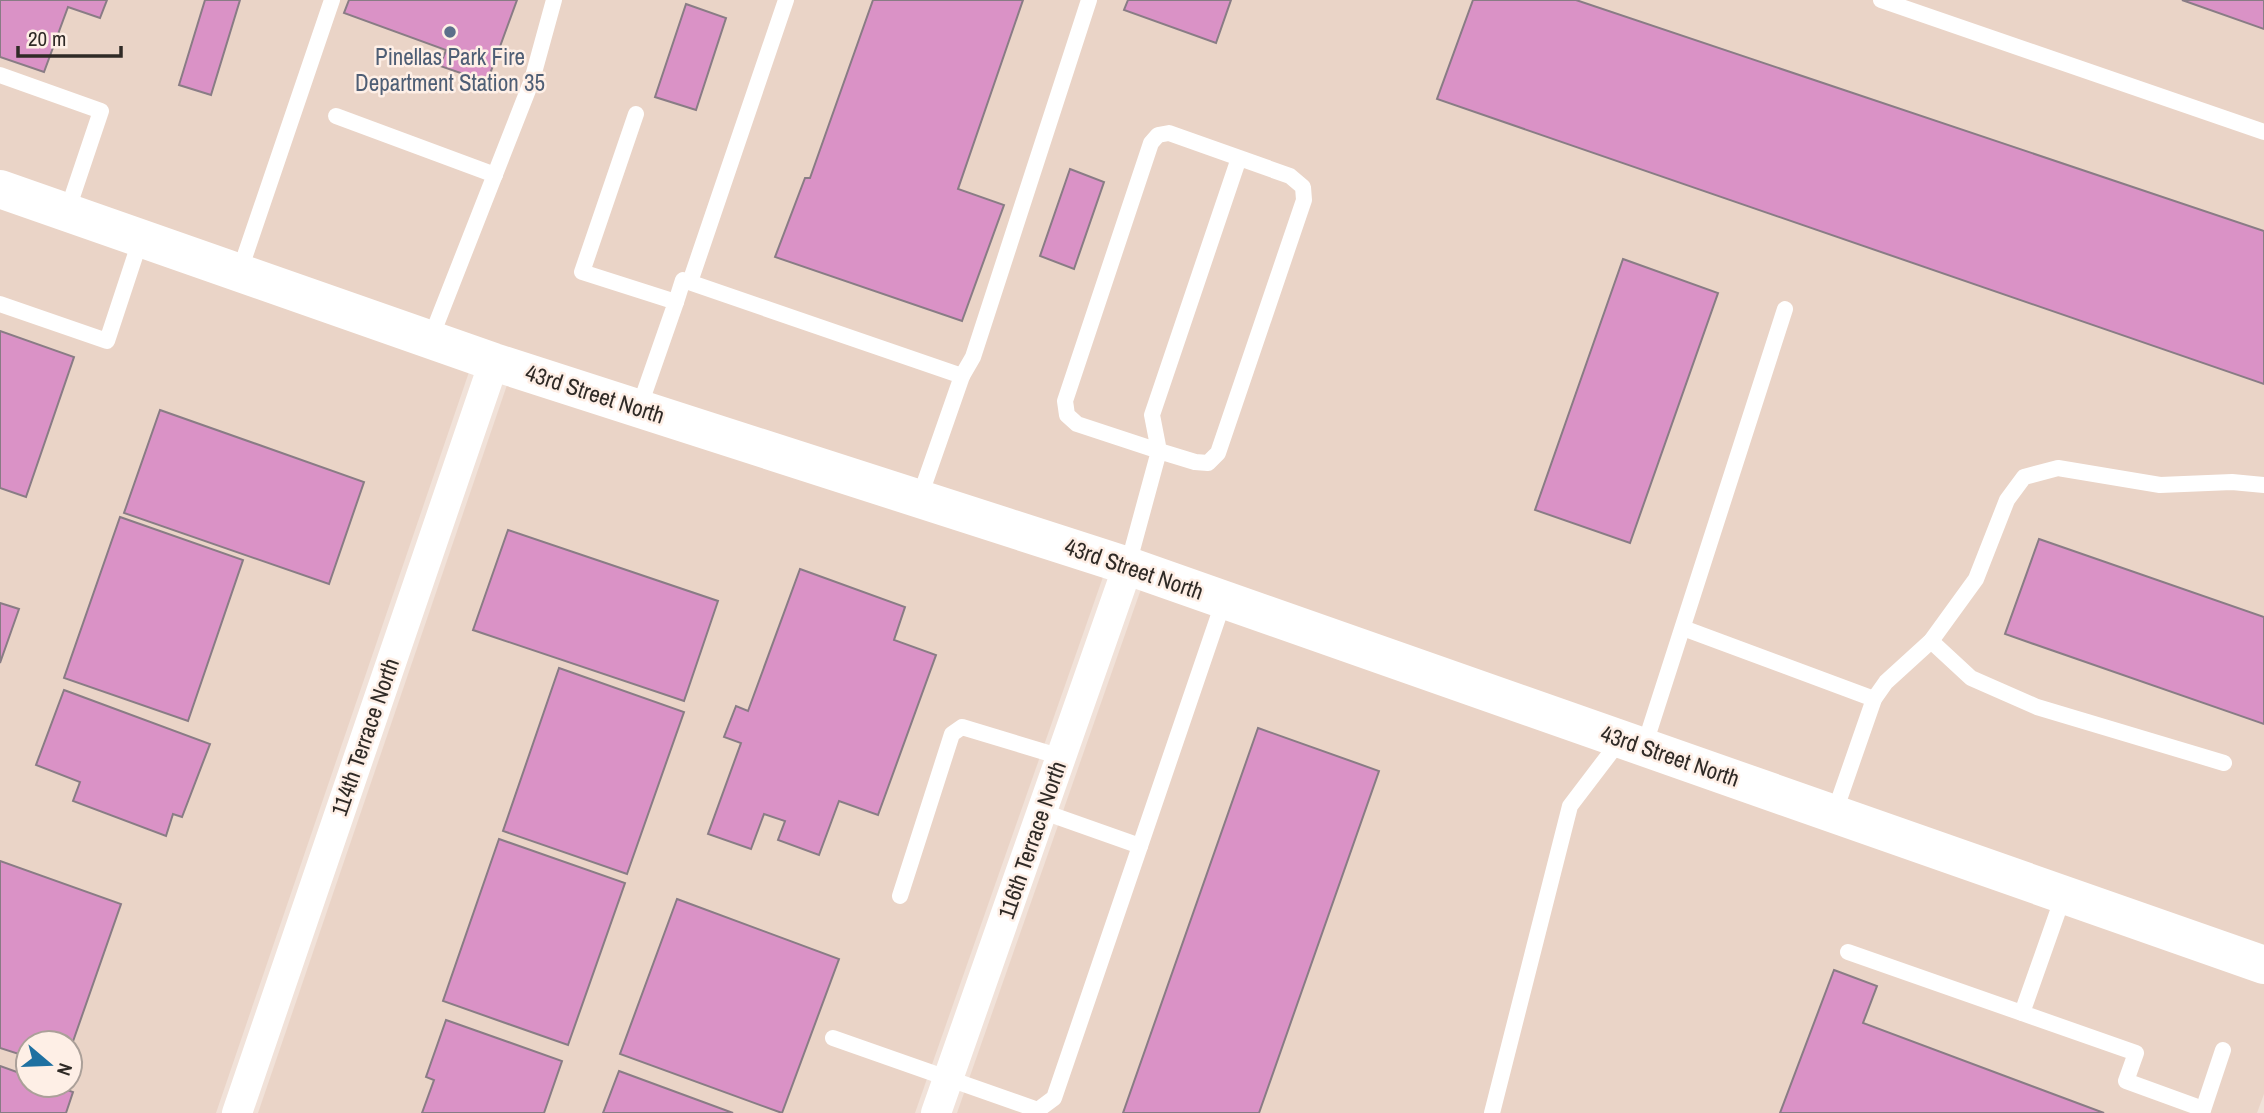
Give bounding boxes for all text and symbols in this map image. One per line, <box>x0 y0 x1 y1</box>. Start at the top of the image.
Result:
scale bar <box>18 14 121 58</box>
text: 20 m <box>28 24 66 53</box>
marker: Pinellas Park Fire Department Station 35 <box>442 24 458 40</box>
place label: Pinellas Park Fire Department Station 35 <box>355 41 545 98</box>
street label: 43rd Street North <box>522 356 669 431</box>
street label: 43rd Street North <box>1061 530 1208 607</box>
street label: 114th Terrace North <box>323 654 406 820</box>
street label: 43rd Street North <box>1597 717 1744 794</box>
street label: 116th Terrace North <box>990 757 1073 923</box>
north arrow <box>14 1029 84 1099</box>
text: N <box>51 1060 79 1079</box>

